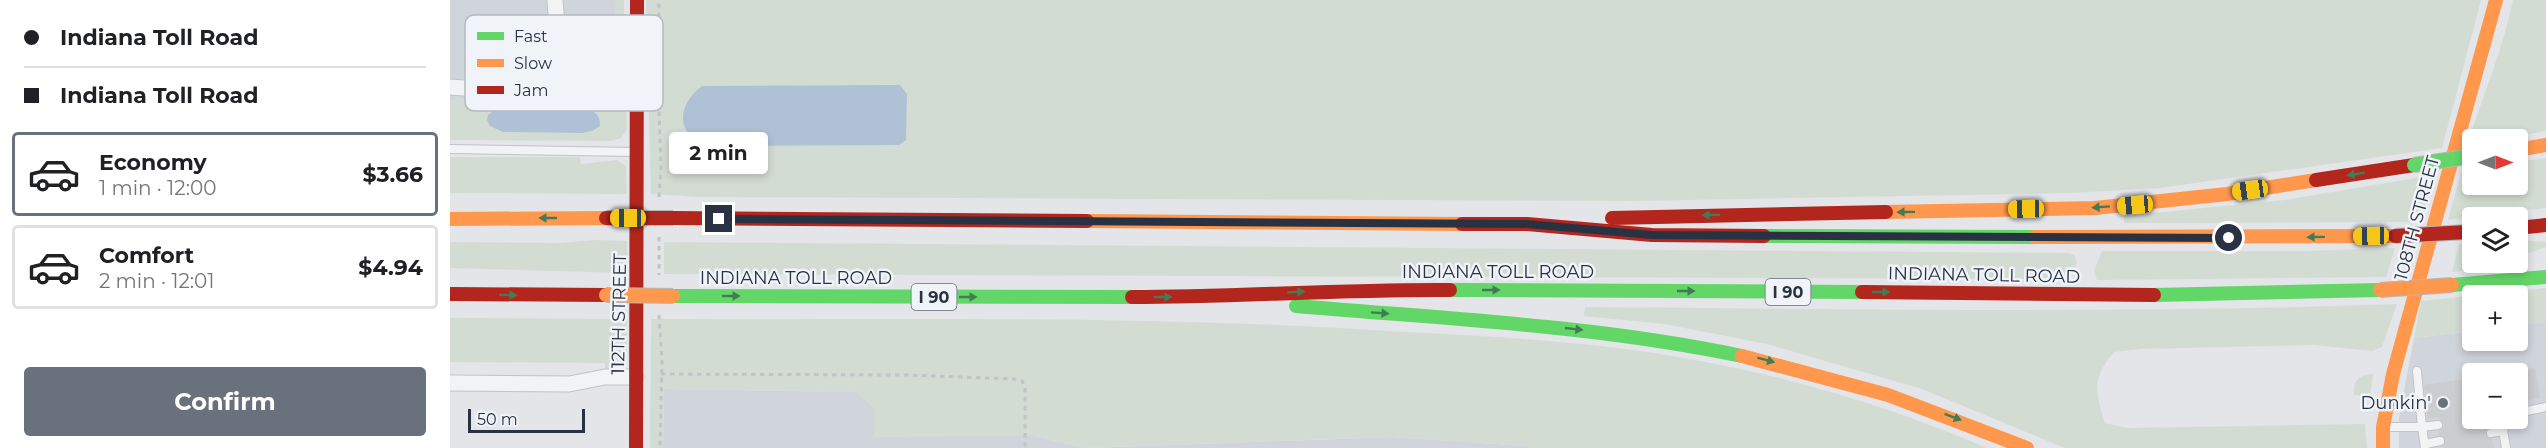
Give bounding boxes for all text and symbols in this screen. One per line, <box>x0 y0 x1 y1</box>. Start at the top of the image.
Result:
legend <box>465 15 663 111</box>
text: Indiana Toll Road <box>60 24 258 51</box>
text: Fast <box>514 27 548 46</box>
text: Slow <box>514 54 552 73</box>
text: Jam <box>513 81 548 100</box>
text: Indiana Toll Road <box>60 82 258 109</box>
north arrow <box>2462 129 2528 195</box>
map controls <box>2462 129 2528 429</box>
callout: 2 min <box>670 132 768 174</box>
text: 2 min <box>689 141 748 165</box>
icon: car <box>27 147 81 201</box>
text: Economy <box>99 149 207 176</box>
street label: 108TH STREET <box>2390 153 2444 283</box>
text: $3.66 <box>363 161 423 188</box>
one-way arrow <box>2347 170 2366 179</box>
text: 1 min · 12:00 <box>99 176 216 200</box>
car <box>2231 179 2269 201</box>
car <box>2116 194 2154 216</box>
car <box>2008 200 2044 218</box>
one-way arrow <box>2091 203 2110 212</box>
route end <box>705 205 732 232</box>
one-way arrow <box>1896 207 1915 216</box>
button: layers <box>2462 207 2528 273</box>
car <box>610 209 646 227</box>
one-way arrow <box>1701 210 1720 220</box>
one-way arrow <box>538 213 557 223</box>
route start <box>2215 224 2242 251</box>
car <box>2353 227 2389 245</box>
one-way arrow <box>2306 233 2325 242</box>
icon: car <box>27 240 81 294</box>
text: Comfort <box>99 242 194 269</box>
street label: 112TH STREET <box>607 252 631 375</box>
text: $4.94 <box>358 254 423 281</box>
street label: INDIANA TOLL ROAD <box>1402 261 1594 283</box>
street label: INDIANA TOLL ROAD <box>1888 262 2080 288</box>
street label: INDIANA TOLL ROAD <box>700 267 892 289</box>
text: 2 min · 12:01 <box>99 269 215 293</box>
road number: I 90 <box>1766 279 1810 305</box>
road number: I 90 <box>912 284 956 310</box>
one-way arrow <box>1482 285 1501 295</box>
button: + <box>2462 285 2528 351</box>
one-way arrow <box>1677 286 1696 296</box>
one-way arrow <box>1872 287 1891 297</box>
one-way arrow <box>1287 288 1306 297</box>
one-way arrow <box>499 290 518 299</box>
one-way arrow <box>722 291 741 301</box>
one-way arrow <box>959 292 978 302</box>
one-way arrow <box>1154 292 1173 302</box>
one-way arrow <box>1370 309 1389 318</box>
one-way arrow <box>1564 325 1583 334</box>
one-way arrow <box>1757 356 1775 366</box>
button: − <box>2462 363 2528 429</box>
button: Confirm <box>24 367 426 436</box>
place label: Dunkin' <box>2360 392 2431 414</box>
marker: Dunkin' <box>2436 396 2450 410</box>
scale bar <box>468 406 585 434</box>
text: 50 m <box>477 410 518 429</box>
one-way arrow <box>1944 413 1962 422</box>

